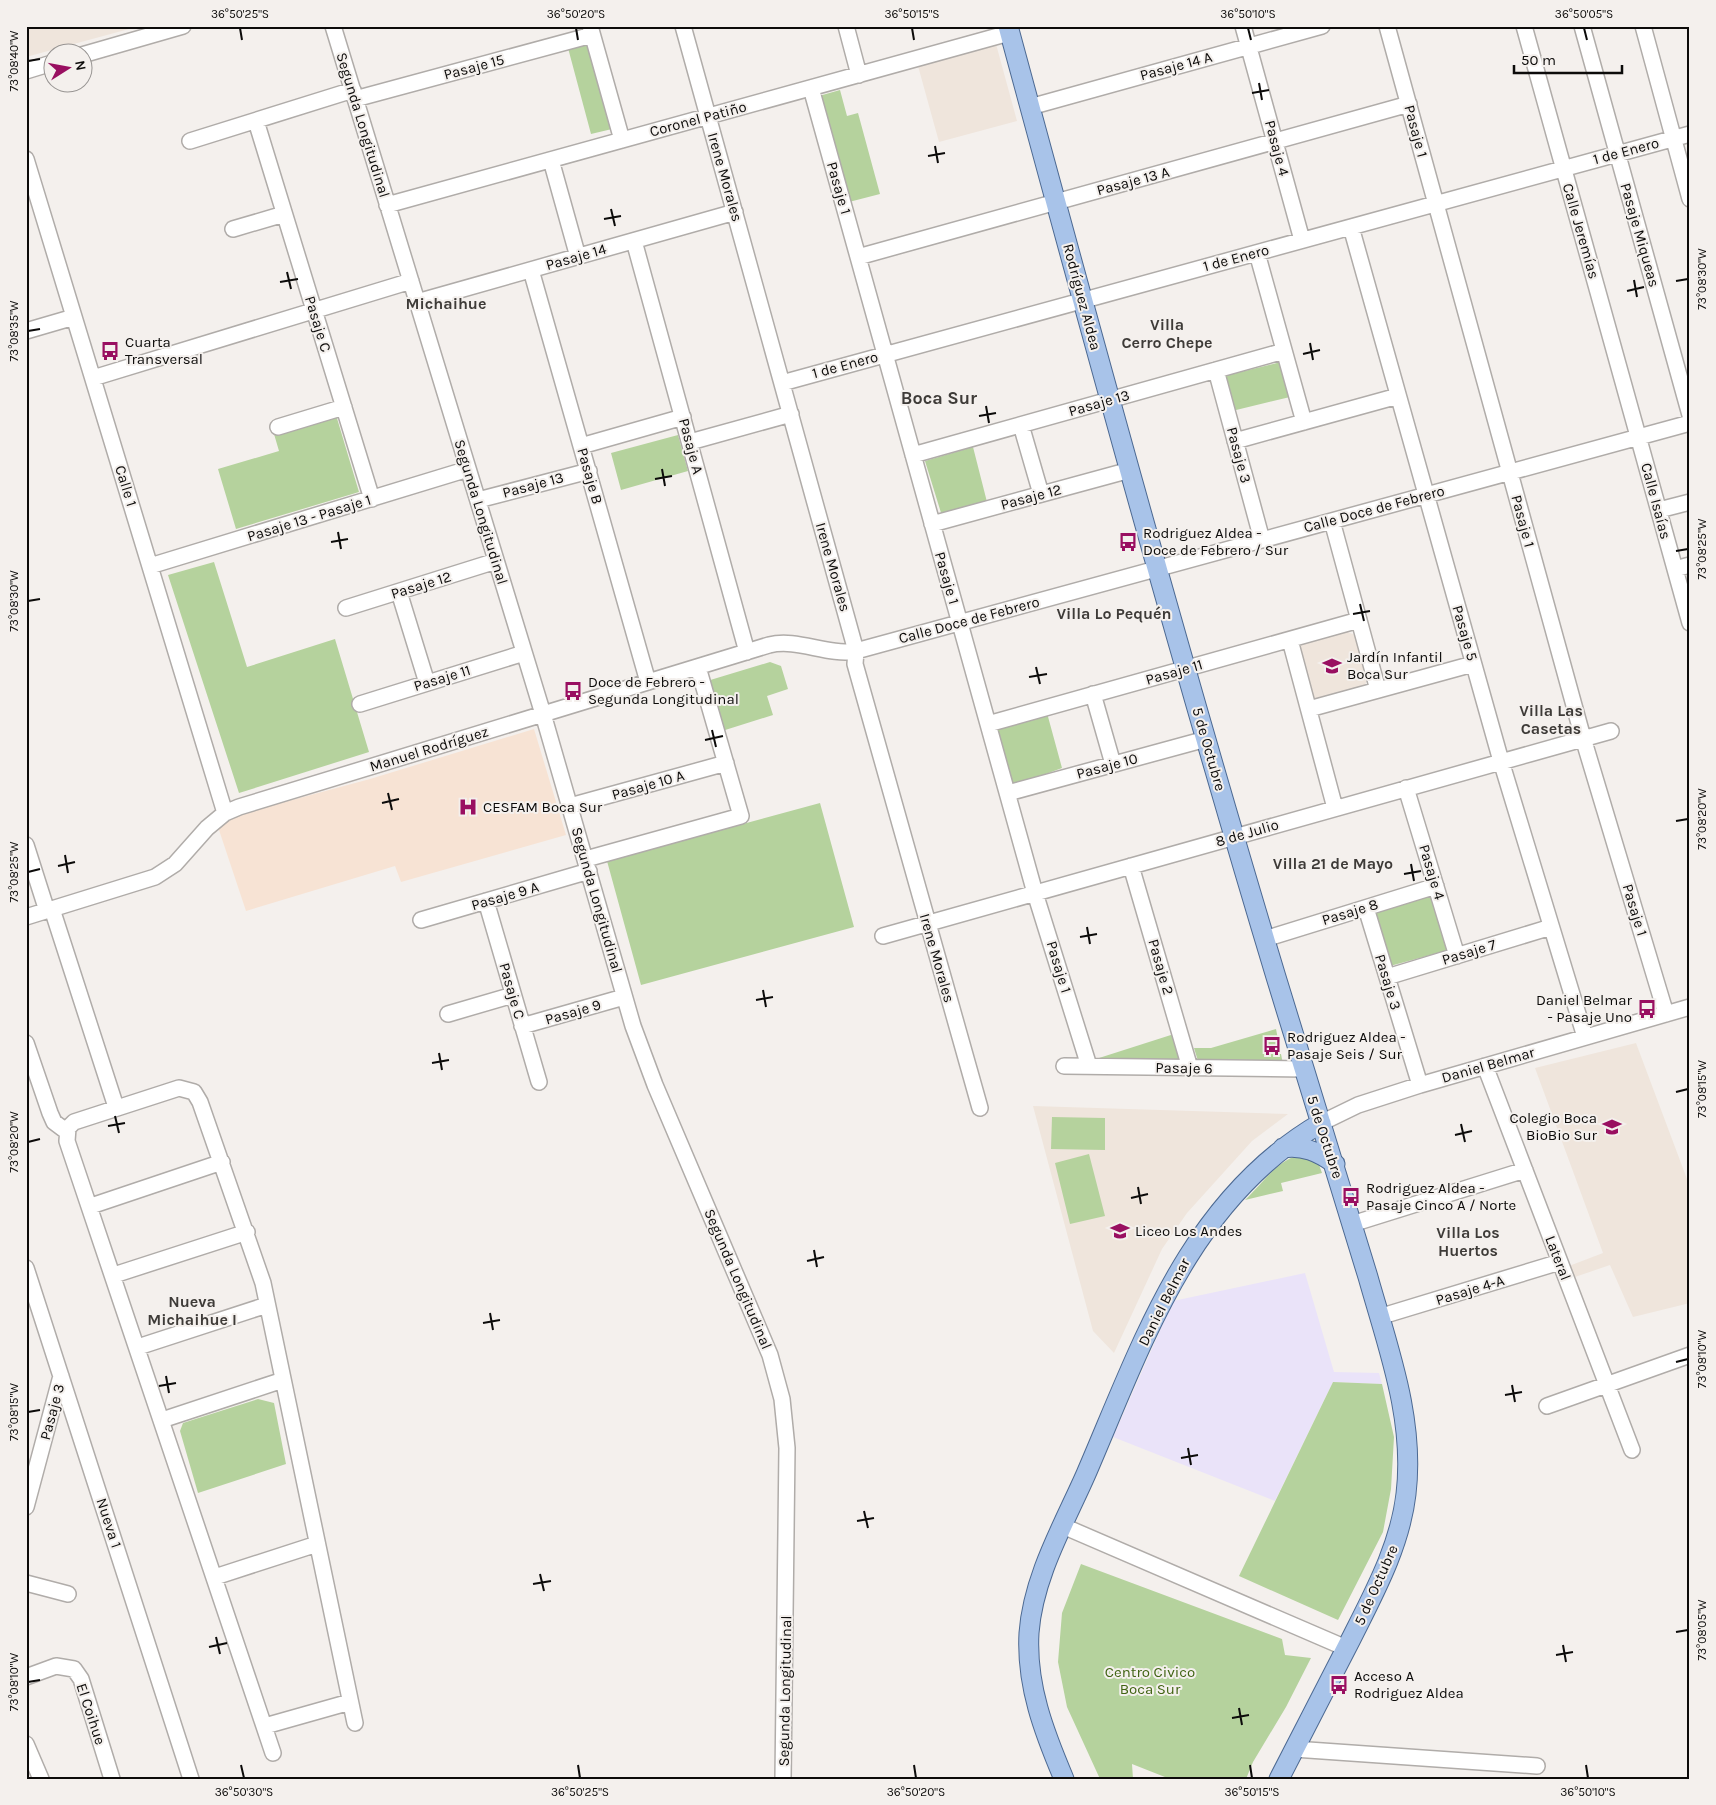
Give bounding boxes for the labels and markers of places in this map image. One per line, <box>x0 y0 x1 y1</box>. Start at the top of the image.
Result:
place label: Cuarta Transversal <box>125 333 203 368</box>
bus stop icon: Cuarta Transversal <box>99 340 121 362</box>
place label: Rodriguez Aldea - Doce de Febrero / Sur <box>1143 524 1289 559</box>
bus stop icon: Rodriguez Aldea - Doce de Febrero / Sur <box>1117 531 1139 553</box>
place label: Jardín Infantil Boca Sur <box>1347 648 1443 683</box>
school or university icon: Jardín Infantil Boca Sur <box>1321 655 1343 677</box>
place label: Doce de Febrero - Segunda Longitudinal <box>588 673 739 708</box>
bus stop icon: Doce de Febrero - Segunda Longitudinal <box>562 680 584 702</box>
hospital icon: CESFAM Boca Sur <box>457 796 479 818</box>
place label: CESFAM Boca Sur <box>483 798 603 816</box>
place label: Daniel Belmar - Pasaje Uno <box>1536 991 1633 1026</box>
bus stop icon: Daniel Belmar - Pasaje Uno <box>1636 998 1658 1020</box>
place label: Rodriguez Aldea - Pasaje Seis / Sur <box>1287 1028 1406 1063</box>
bus stop icon: Rodriguez Aldea - Pasaje Seis / Sur <box>1261 1035 1283 1057</box>
place label: Colegio Boca BioBio Sur <box>1509 1109 1598 1144</box>
school or university icon: Colegio Boca BioBio Sur <box>1601 1116 1623 1138</box>
place label: Rodriguez Aldea - Pasaje Cinco A / Norte <box>1366 1179 1516 1214</box>
bus stop icon: Rodriguez Aldea - Pasaje Cinco A / Norte <box>1340 1186 1362 1208</box>
school or university icon: Liceo Los Andes <box>1109 1220 1131 1242</box>
place label: Liceo Los Andes <box>1135 1222 1242 1240</box>
place label: Acceso A Rodriguez Aldea <box>1354 1667 1464 1702</box>
bus stop icon: Acceso A Rodriguez Aldea <box>1328 1674 1350 1696</box>

